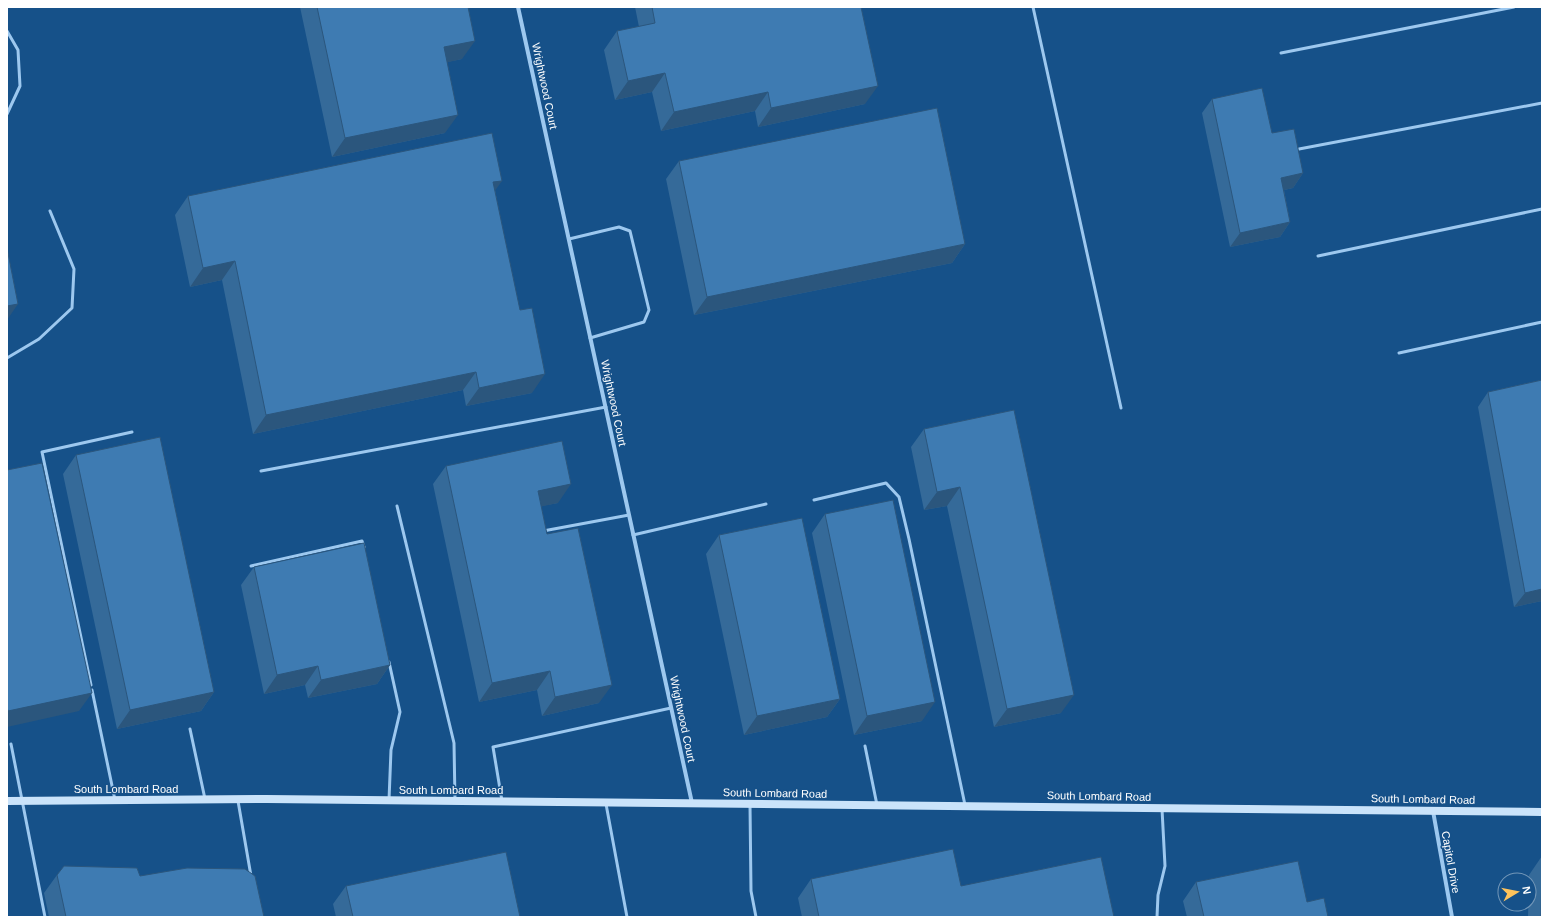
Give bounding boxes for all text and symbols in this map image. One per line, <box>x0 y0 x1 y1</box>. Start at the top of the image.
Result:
street label: Wrightwood Court <box>530 42 560 130</box>
street label: Wrightwood Court <box>599 359 629 447</box>
street label: Wrightwood Court <box>668 675 698 763</box>
street label: South Lombard Road <box>74 783 178 795</box>
street label: South Lombard Road <box>399 784 503 796</box>
street label: South Lombard Road <box>723 786 827 800</box>
street label: South Lombard Road <box>1047 789 1151 803</box>
street label: South Lombard Road <box>1371 792 1475 806</box>
street label: Capitol Drive <box>1440 830 1462 894</box>
north arrow <box>1497 872 1537 912</box>
text: N <box>1520 885 1533 895</box>

